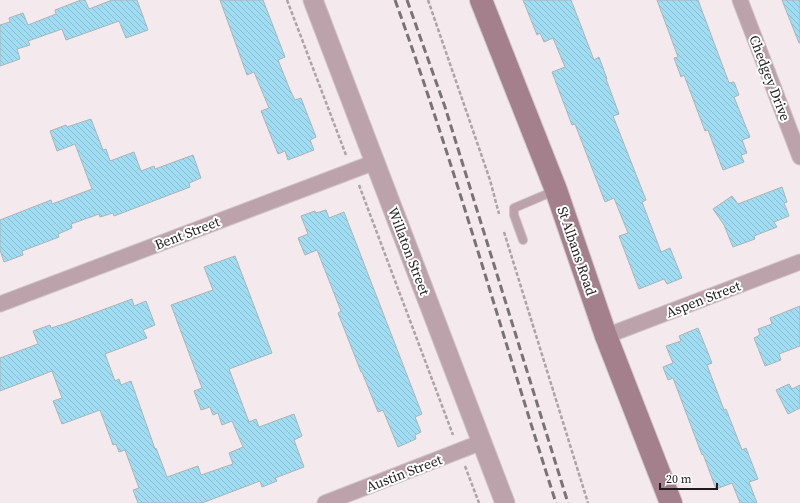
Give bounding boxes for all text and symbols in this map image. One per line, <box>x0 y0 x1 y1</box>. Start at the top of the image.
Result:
street label: Chedgey Drive <box>744 32 796 124</box>
street label: Willaton Street <box>383 204 435 298</box>
street label: St Albans Road <box>552 204 602 298</box>
street label: Bent Street <box>151 211 223 255</box>
street label: Aspen Street <box>663 275 744 322</box>
street label: Austin Street <box>363 449 445 497</box>
scale bar <box>660 465 717 491</box>
text: 20 m <box>666 471 692 487</box>

